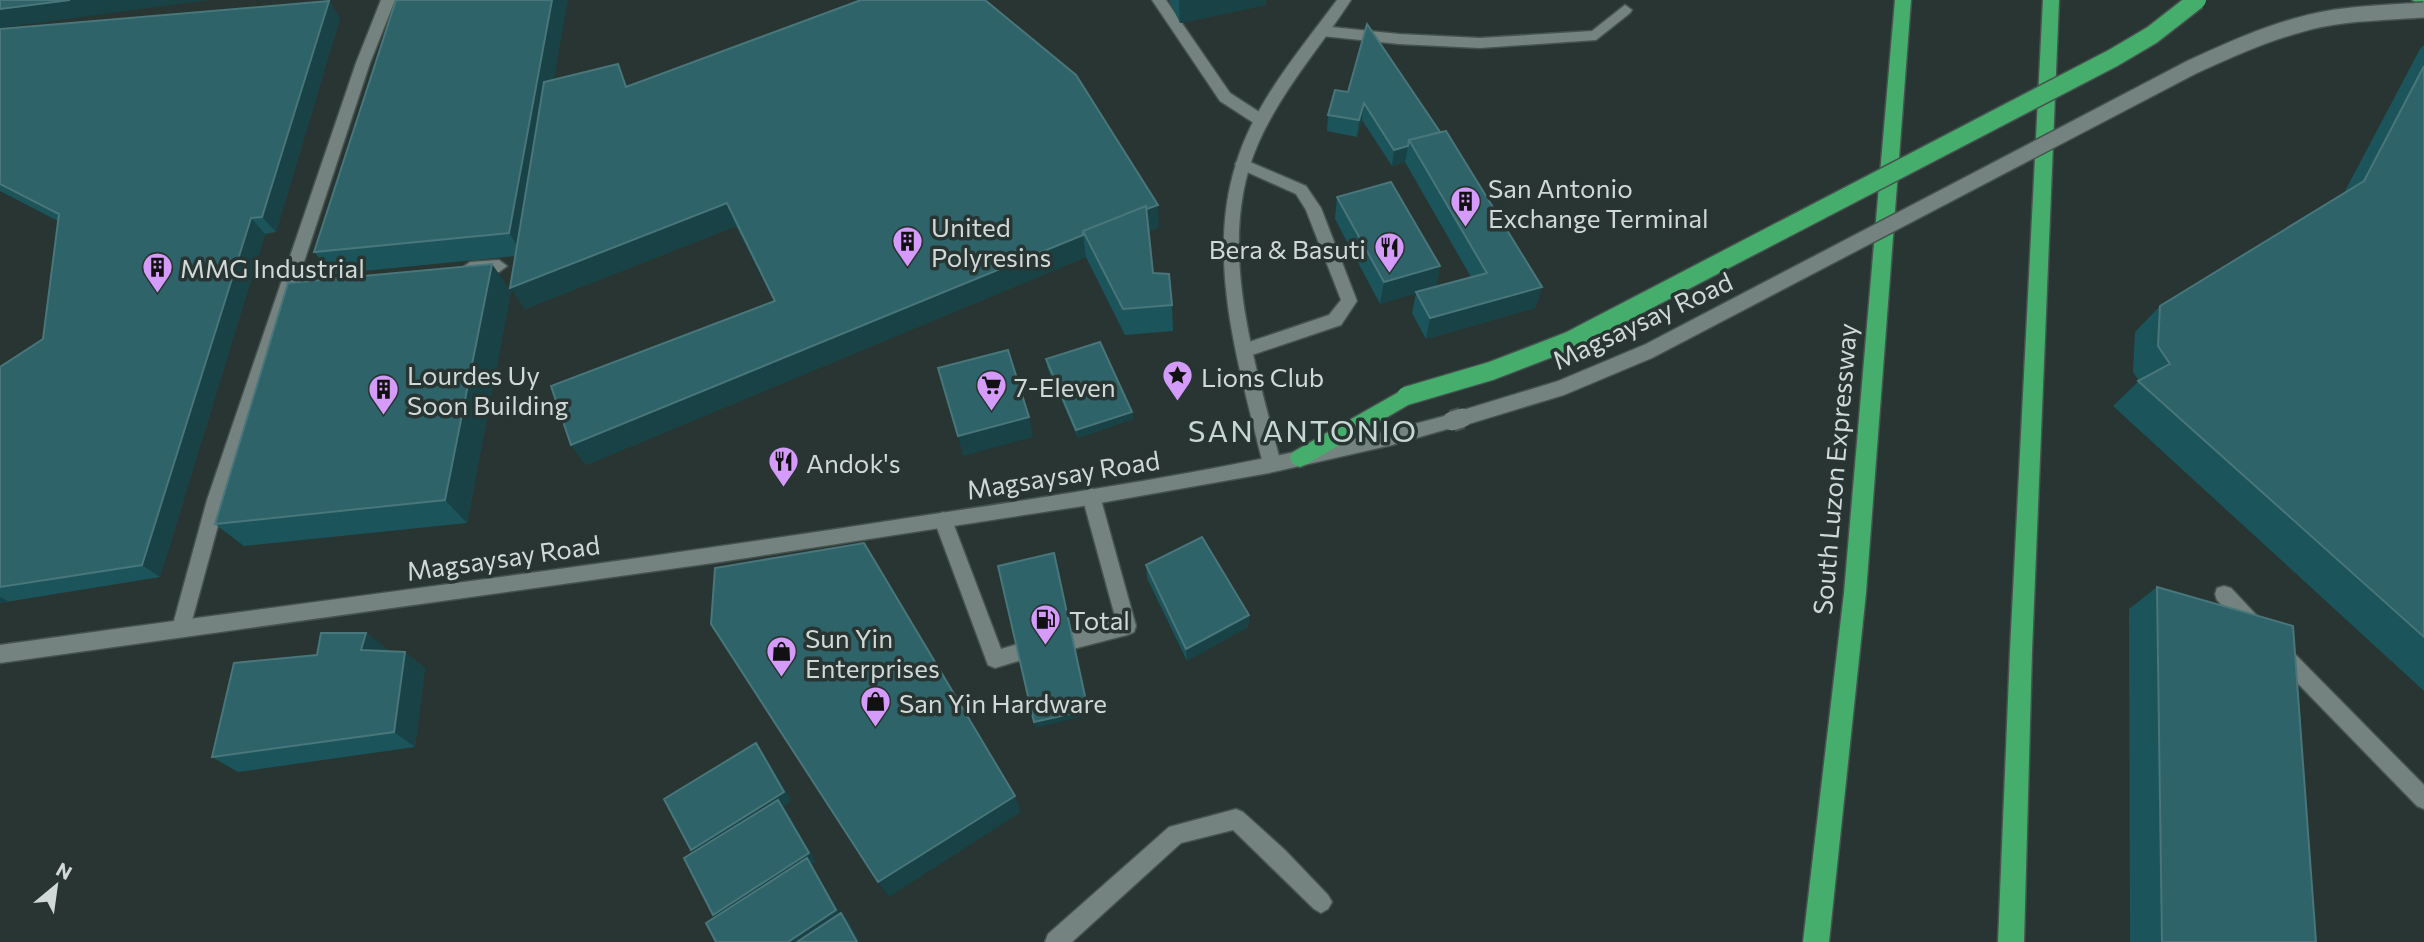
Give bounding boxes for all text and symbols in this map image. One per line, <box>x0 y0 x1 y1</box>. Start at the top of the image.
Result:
place label: San Antonio Exchange Terminal <box>1488 172 1709 233</box>
building icon: San Antonio Exchange Terminal <box>1448 185 1482 229</box>
place label: United Polyresins <box>931 211 1051 272</box>
building icon: United Polyresins <box>891 224 925 268</box>
restaurant icon: Bera & Basuti <box>1372 231 1406 275</box>
place label: Bera & Basuti <box>1209 233 1366 264</box>
building icon: MMG Industrial <box>140 250 174 294</box>
place label: MMG Industrial <box>180 252 365 283</box>
street label: Magsaysay Road <box>1547 265 1737 375</box>
street label: South Luzon Expressway <box>1806 322 1862 616</box>
place label: Lourdes Uy Soon Building <box>407 359 568 420</box>
place icon: Lions Club <box>1161 359 1195 403</box>
place label: Lions Club <box>1201 361 1324 392</box>
supermarket icon: 7-Eleven <box>974 369 1008 413</box>
place label: 7-Eleven <box>1014 371 1116 402</box>
building icon: Lourdes Uy Soon Building <box>367 372 401 416</box>
district label: SAN ANTONIO <box>1188 411 1418 448</box>
street label: Magsaysay Road <box>964 443 1162 505</box>
restaurant icon: Andok's <box>766 445 800 489</box>
place label: Andok's <box>806 447 901 478</box>
street label: Magsaysay Road <box>404 528 602 586</box>
fuel station icon: Total <box>1029 602 1063 646</box>
place label: Total <box>1069 604 1130 635</box>
place label: Sun Yin Enterprises <box>805 622 940 683</box>
shop icon: Sun Yin Enterprises <box>765 635 799 679</box>
shop icon: San Yin Hardware <box>859 685 893 729</box>
place label: San Yin Hardware <box>899 687 1107 718</box>
north arrow <box>21 851 91 921</box>
text: N <box>53 857 76 884</box>

